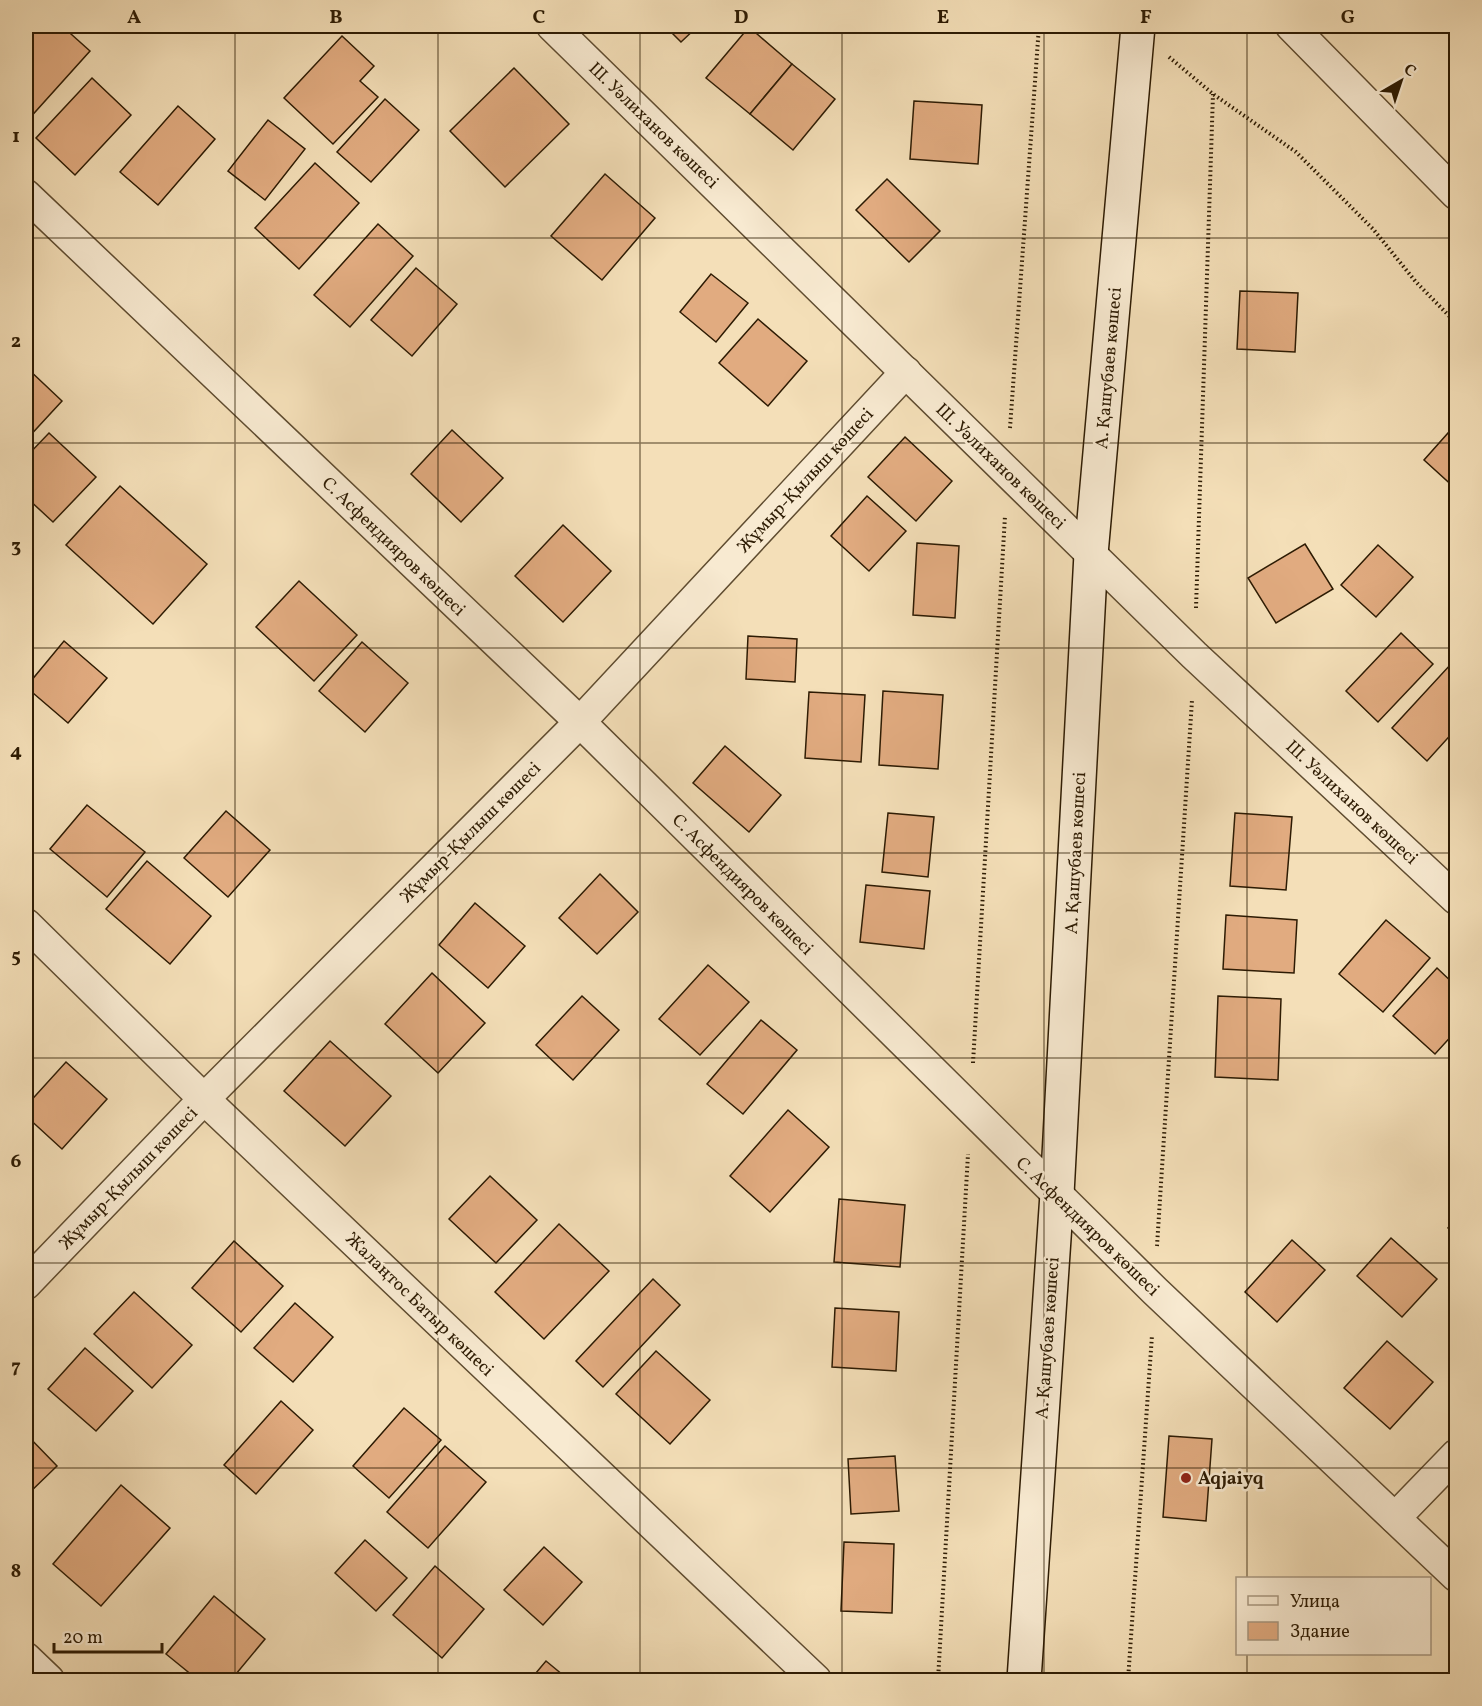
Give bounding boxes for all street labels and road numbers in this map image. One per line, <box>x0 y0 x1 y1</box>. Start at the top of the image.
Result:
street label: Ш. Уәлиханов көшесі <box>582 57 724 195</box>
street label: А. Қашубаев көшесі <box>1090 286 1129 450</box>
street label: Ш. Уәлиханов көшесі <box>929 398 1071 536</box>
street label: Жұмыр-Қылыш көшесі <box>732 403 880 559</box>
street label: С. Асфендияров көшесі <box>316 472 470 622</box>
street label: Ш. Уәлиханов көшесі <box>1279 735 1423 871</box>
street label: Жұмыр-Қылыш көшесі <box>395 757 547 909</box>
street label: А. Қашубаев көшесі <box>1060 771 1093 935</box>
street label: С. Асфендияров көшесі <box>666 809 818 961</box>
street label: Жұмыр-Қылыш көшесі <box>54 1102 204 1256</box>
street label: С. Асфендияров көшесі <box>1010 1152 1164 1302</box>
street label: Жалаңтос Батыр көшесі <box>339 1227 499 1383</box>
street label: А. Қашубаев көшесі <box>1030 1256 1067 1420</box>

